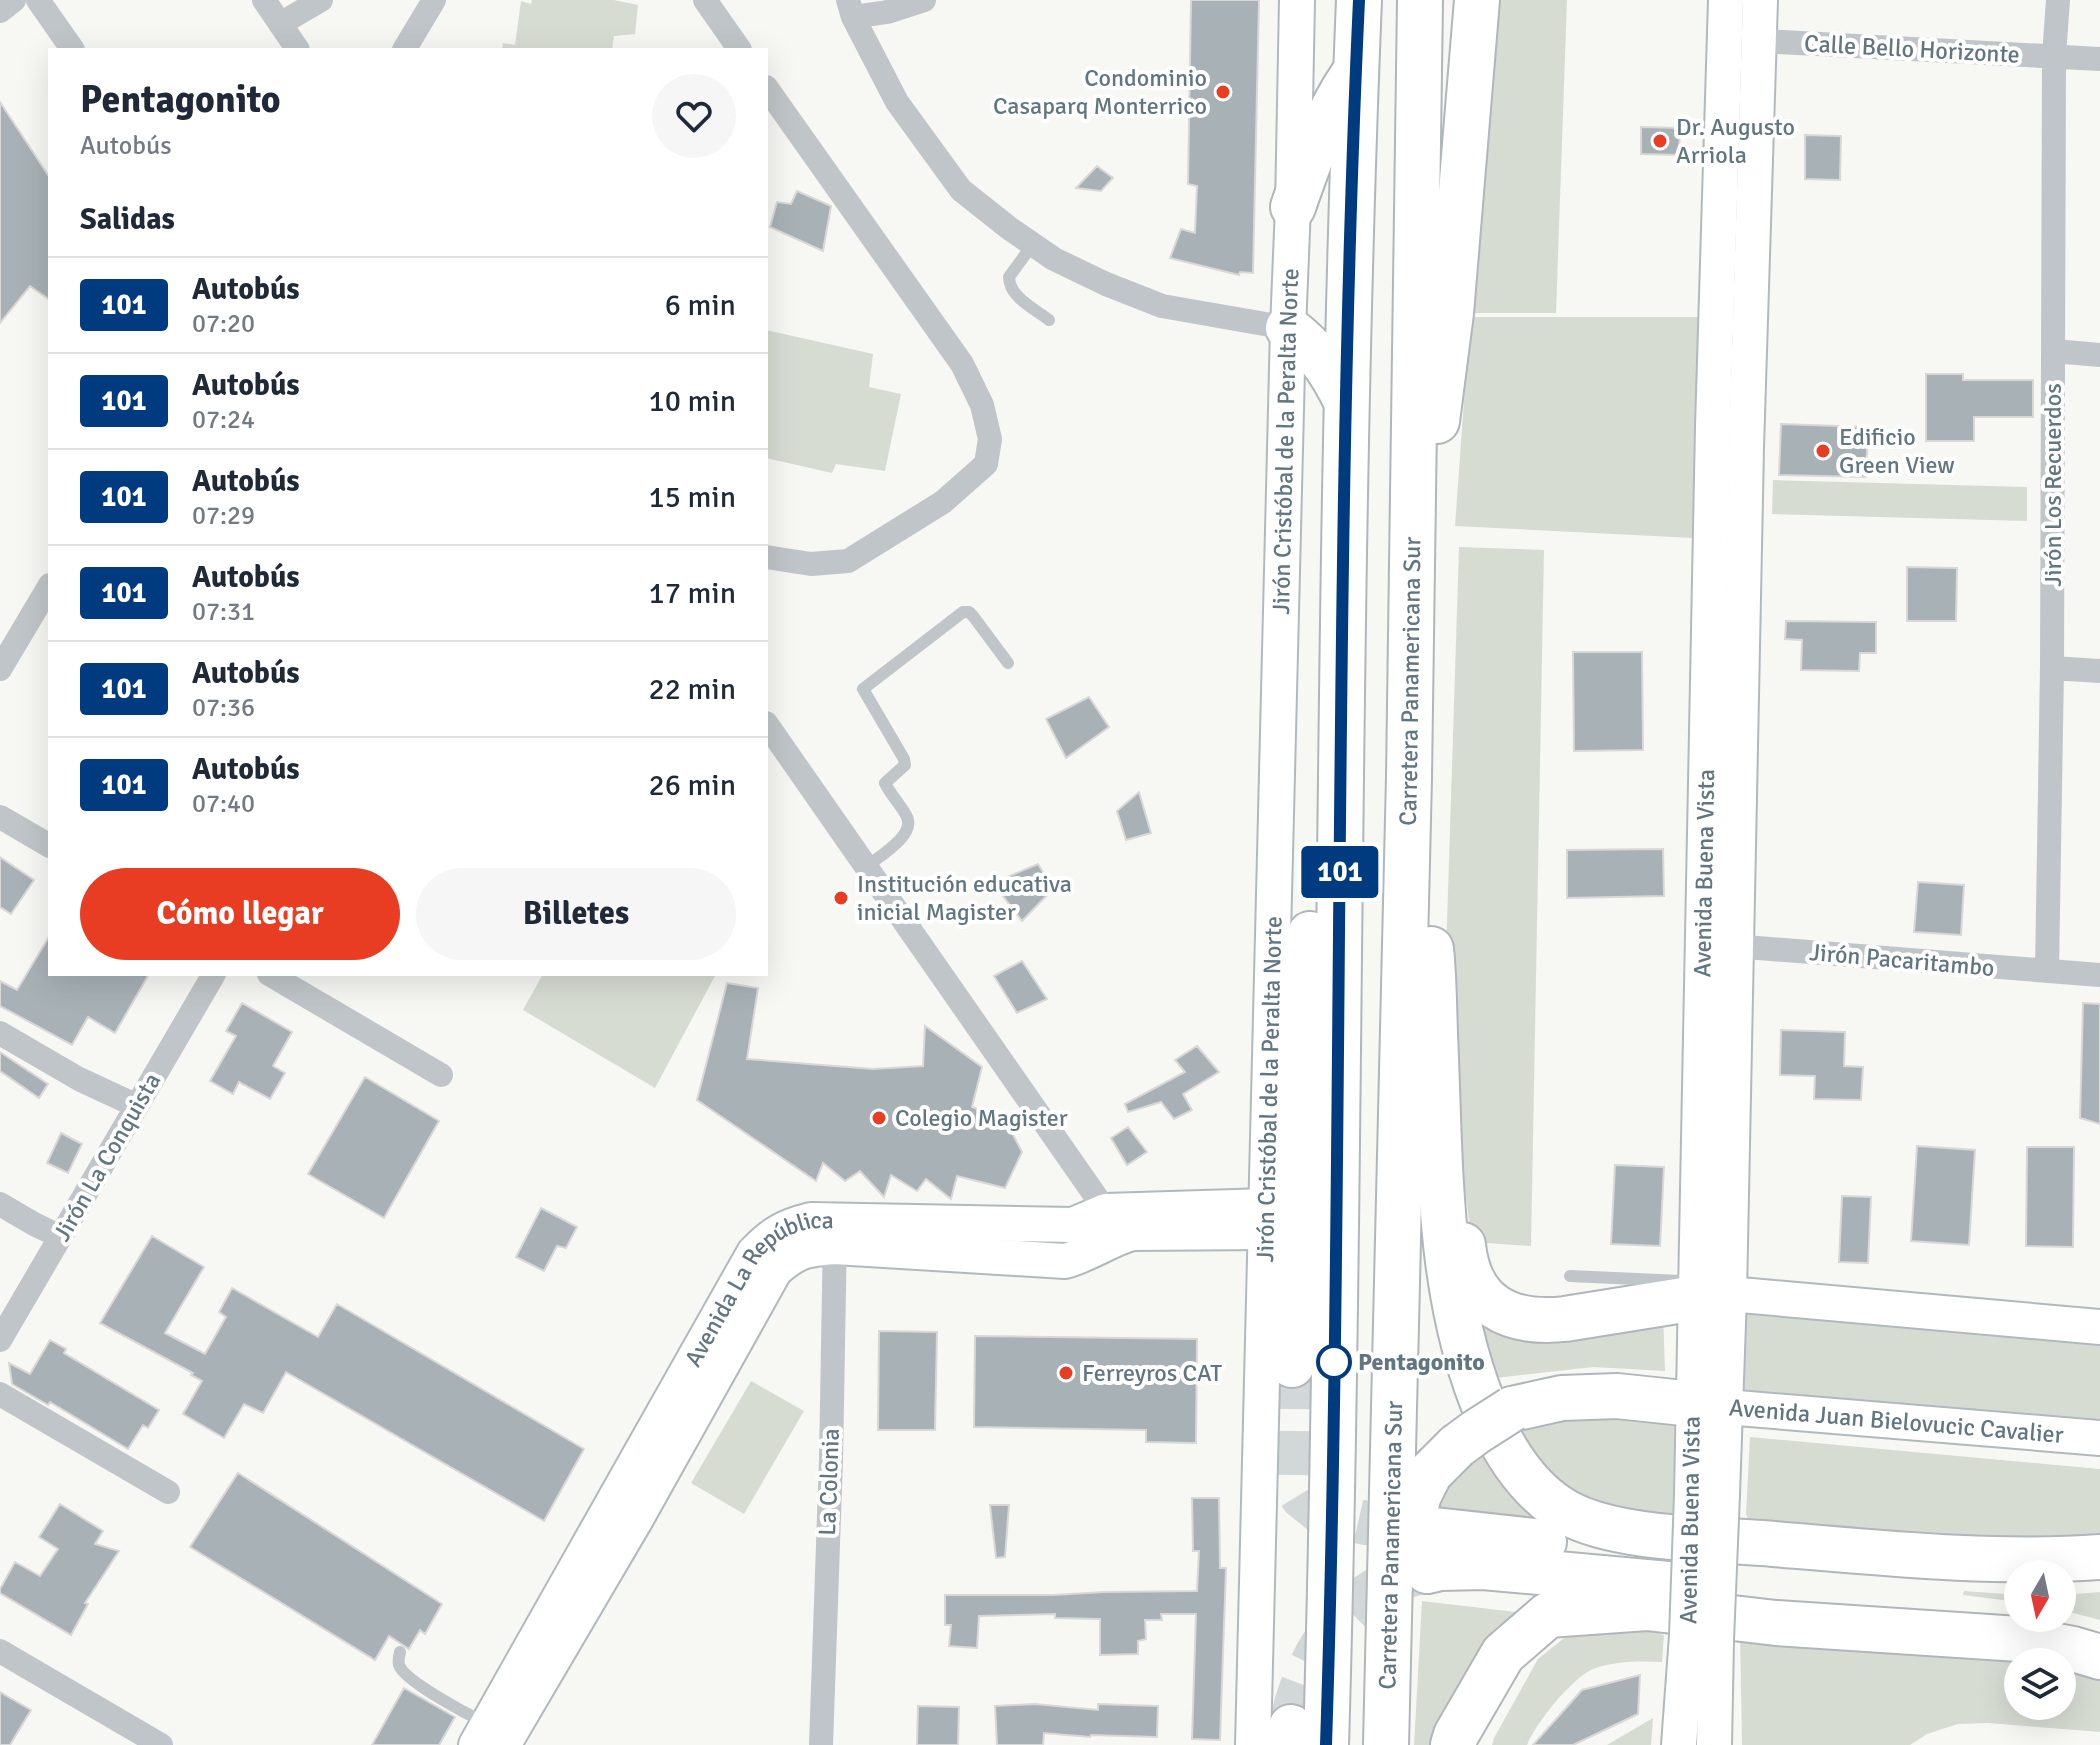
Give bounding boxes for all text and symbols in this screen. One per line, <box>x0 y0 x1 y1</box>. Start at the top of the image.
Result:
street label: Calle Bello Horizonte <box>1803 28 2021 70</box>
place label: Condominio Casaparq Monterrico <box>993 63 1207 121</box>
button: heart <box>652 74 736 158</box>
text: Pentagonito <box>80 76 281 123</box>
marker: Condominio Casaparq Monterrico <box>1214 83 1232 101</box>
place label: Dr. Augusto Arriola <box>1676 112 1795 170</box>
text: Autobús <box>80 130 172 162</box>
marker: Dr. Augusto Arriola <box>1651 132 1669 150</box>
text: Salidas <box>80 201 175 238</box>
street label: Jirón Cristóbal de la Peralta Norte <box>1266 268 1305 615</box>
text: Autobús <box>192 271 300 308</box>
text: 6 min <box>665 287 736 324</box>
text: 101 <box>101 288 147 322</box>
text: 07:20 <box>192 308 255 340</box>
text: Autobús <box>192 367 300 404</box>
text: 10 min <box>649 383 736 420</box>
street label: Jirón Los Recuerdos <box>2038 383 2068 587</box>
text: 101 <box>101 384 147 418</box>
text: 07:24 <box>192 404 255 436</box>
place label: Edificio Green View <box>1839 422 1955 480</box>
marker: Edificio Green View <box>1814 442 1832 460</box>
text: Autobús <box>192 463 300 500</box>
text: 15 min <box>649 479 736 516</box>
text: 101 <box>101 480 147 514</box>
text: 07:29 <box>192 500 255 532</box>
street label: Carretera Panamericana Sur <box>1393 536 1427 826</box>
text: Autobús <box>192 559 300 596</box>
text: 17 min <box>649 575 736 612</box>
text: 101 <box>101 576 147 610</box>
text: 07:31 <box>192 596 255 628</box>
text: Autobús <box>192 655 300 692</box>
text: 22 min <box>649 671 736 708</box>
text: 101 <box>101 672 147 706</box>
text: 07:36 <box>192 692 255 724</box>
text: Autobús <box>192 751 300 788</box>
text: 26 min <box>649 767 736 804</box>
text: 101 <box>101 768 147 802</box>
street label: Avenida Buena Vista <box>1687 769 1721 978</box>
text: 07:40 <box>192 788 255 820</box>
line badge: 101 <box>1294 846 1386 898</box>
text: 101 <box>1317 855 1363 889</box>
button: Cómo llegar <box>80 868 400 960</box>
button: Billetes <box>416 868 736 960</box>
place label: Institución educativa inicial Magister <box>857 869 1072 927</box>
marker: Institución educativa inicial Magister <box>832 889 850 907</box>
street label: Jirón Cristóbal de la Peralta Norte <box>1250 916 1288 1263</box>
street label: Jirón Pacaritambo <box>1808 937 1996 983</box>
street label: Jirón La Conquista <box>47 1067 167 1247</box>
place label: Colegio Magister <box>895 1103 1068 1133</box>
marker: Colegio Magister <box>870 1109 888 1127</box>
street label: Avenida La República <box>678 1205 834 1372</box>
marker: Pentagonito <box>1317 1345 1351 1379</box>
place label: Pentagonito <box>1358 1347 1485 1377</box>
place label: Ferreyros CAT <box>1082 1358 1222 1388</box>
marker: Ferreyros CAT <box>1057 1364 1075 1382</box>
street label: Avenida Juan Bielovucic Cavalier <box>1728 1392 2065 1450</box>
street label: Carretera Panamericana Sur <box>1372 1400 1409 1690</box>
street label: Avenida Buena Vista <box>1673 1416 1707 1624</box>
street label: La Colonia <box>812 1428 846 1536</box>
north arrow <box>2004 1560 2076 1632</box>
map controls <box>2004 1560 2076 1720</box>
button: layers <box>2004 1648 2076 1720</box>

